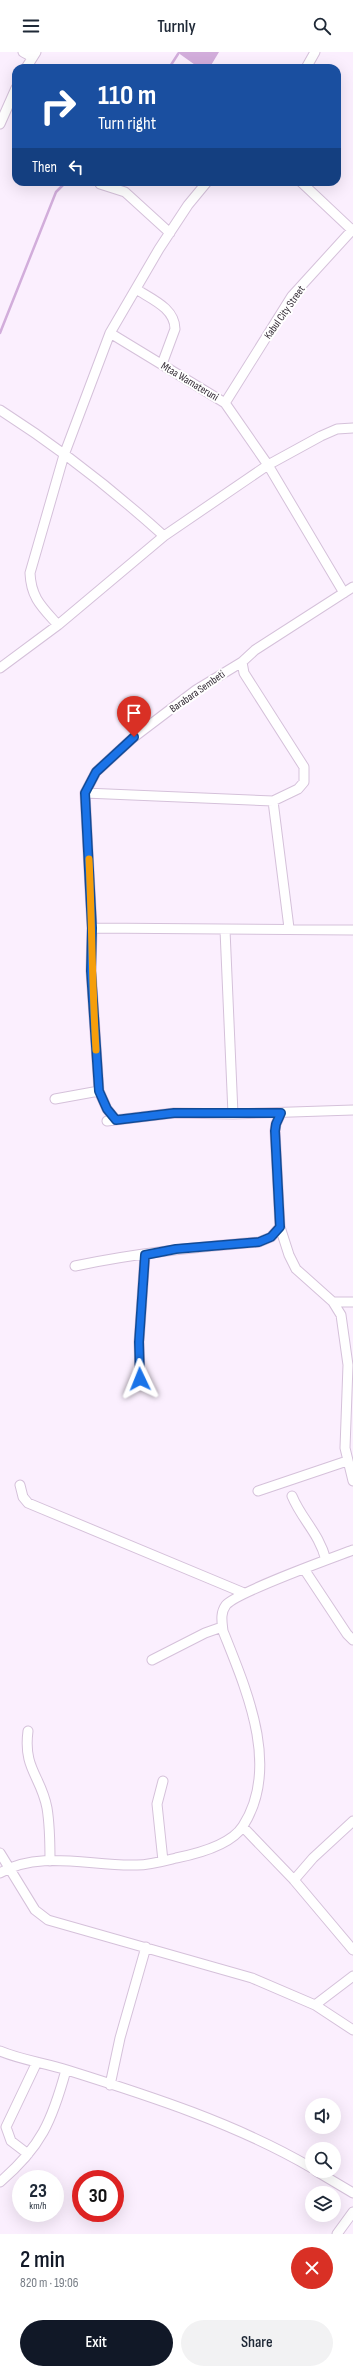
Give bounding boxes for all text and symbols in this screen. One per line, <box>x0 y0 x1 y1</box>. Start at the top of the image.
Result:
icon: menu <box>20 15 42 37</box>
icon: search <box>311 15 333 37</box>
text: Turnly <box>157 16 196 37</box>
text: 110 m <box>98 79 156 112</box>
icon: right <box>32 80 84 132</box>
text: Turn right <box>98 113 156 134</box>
icon: left <box>65 156 87 178</box>
text: Then <box>32 158 57 177</box>
street label: Kabul City Street <box>261 283 308 341</box>
street label: Mtaa Wamateruni <box>159 359 221 404</box>
street label: Barabara Sembeti <box>167 668 228 715</box>
pin <box>117 696 151 737</box>
icon: arrive <box>123 702 145 724</box>
position arrow <box>119 1358 161 1400</box>
map controls <box>305 2098 341 2222</box>
button: sound <box>305 2098 341 2134</box>
button: search <box>305 2142 341 2178</box>
speed limit sign: 30 <box>72 2170 124 2222</box>
text: 23 <box>29 2179 47 2203</box>
button: layers <box>305 2186 341 2222</box>
text: km/h <box>29 2200 47 2212</box>
text: 2 min <box>20 2245 65 2274</box>
button: close <box>291 2247 333 2289</box>
text: 820 m · 19:06 <box>20 2275 78 2291</box>
button: Exit <box>20 2320 173 2366</box>
button: Share <box>181 2320 333 2366</box>

